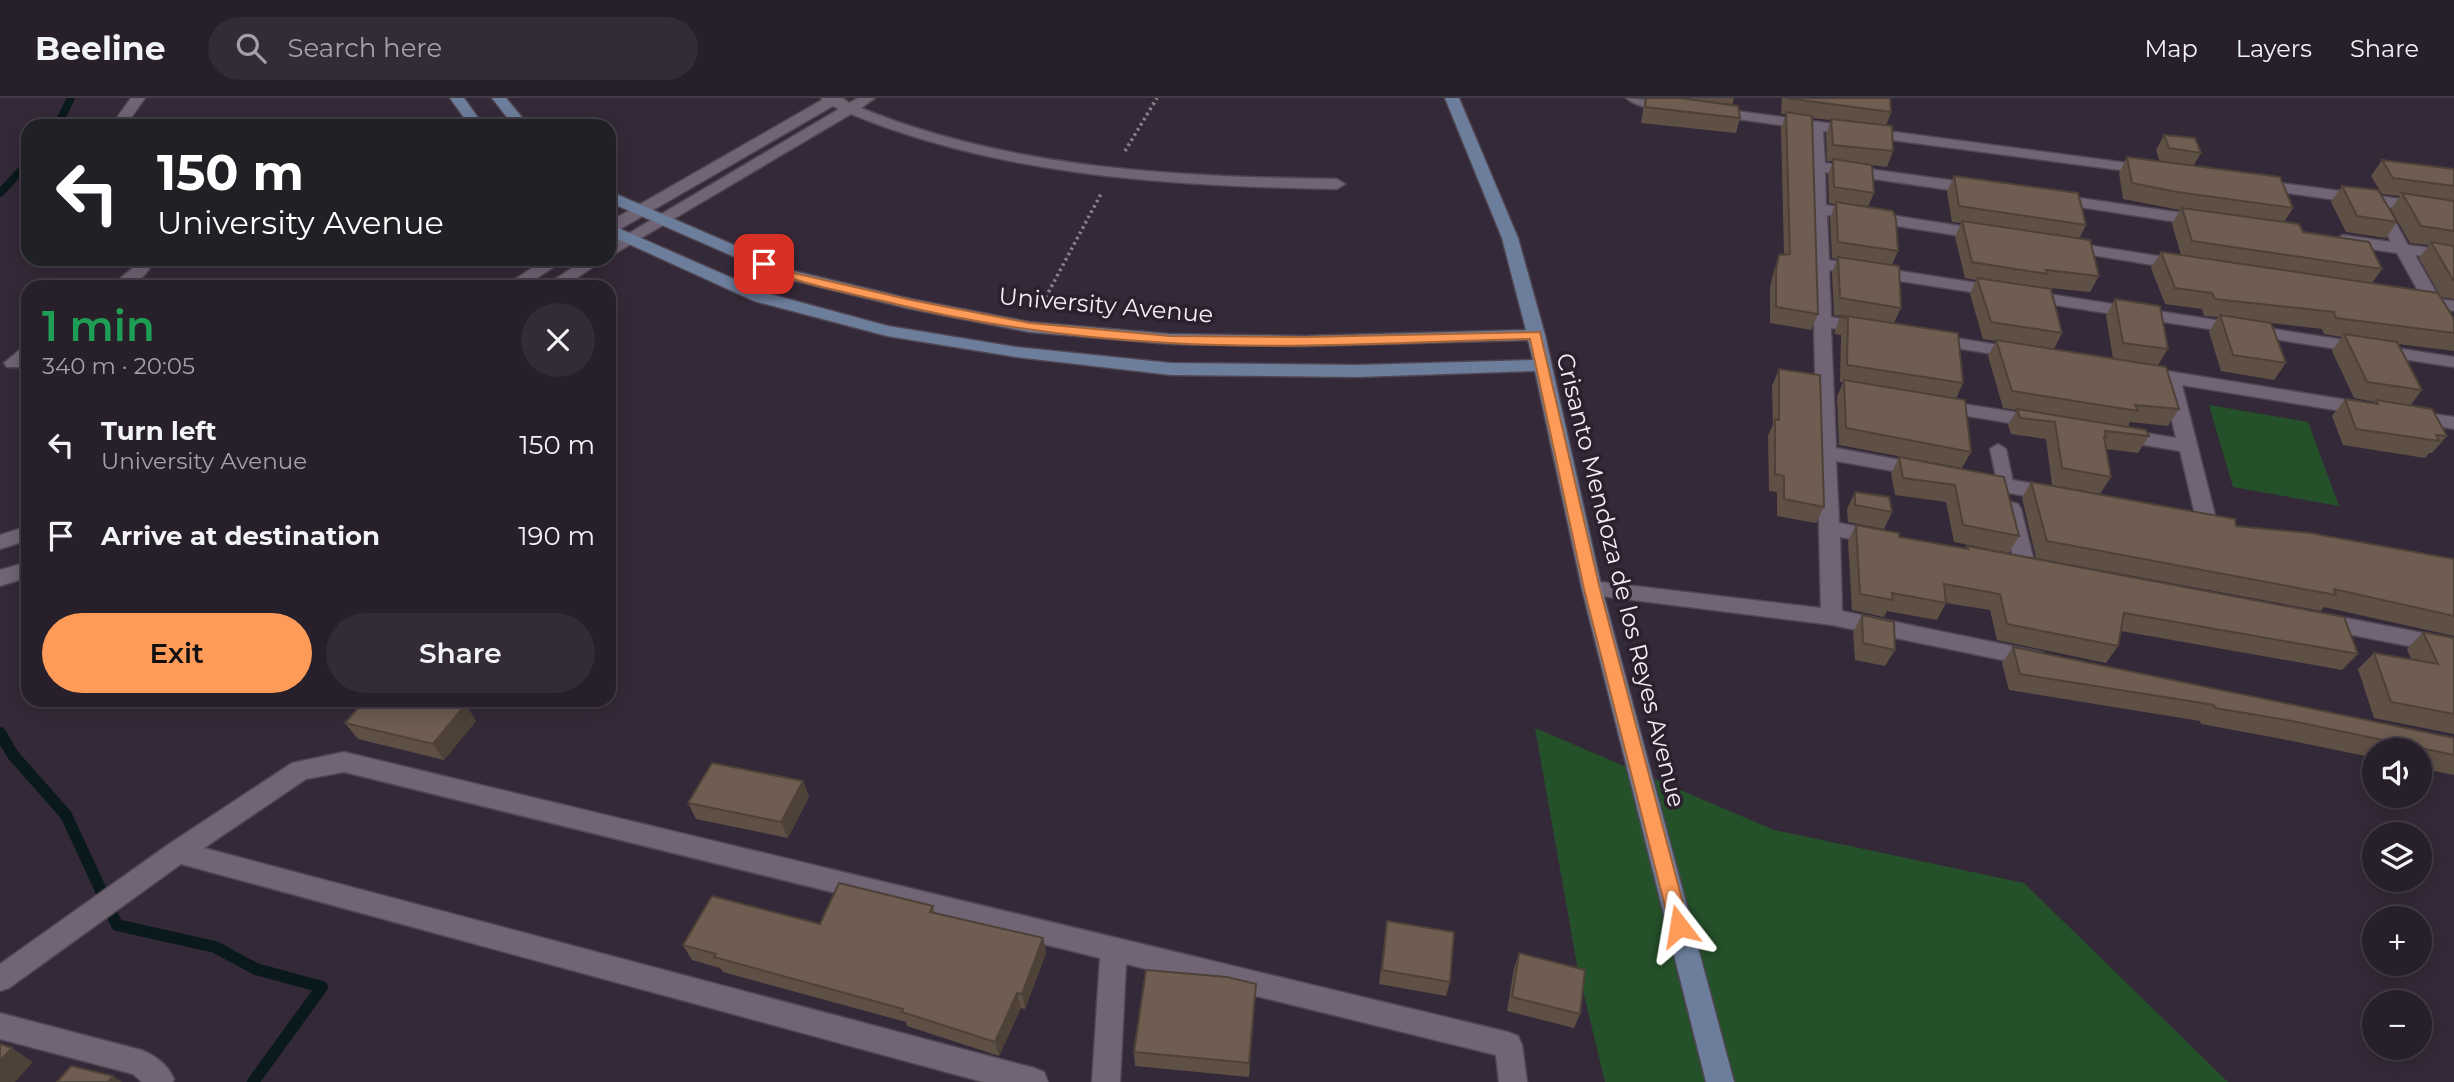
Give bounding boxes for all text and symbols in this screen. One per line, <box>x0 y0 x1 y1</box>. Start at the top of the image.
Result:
search box <box>208 17 698 80</box>
text: Beeline <box>35 28 166 68</box>
icon: search <box>232 29 270 67</box>
text: Search here <box>288 32 442 64</box>
text: Map <box>2144 34 2198 63</box>
text: Layers <box>2236 34 2312 63</box>
text: Share <box>2350 34 2419 63</box>
text: 150 m <box>157 143 304 202</box>
icon: left <box>42 147 133 238</box>
text: University Avenue <box>157 203 444 242</box>
pin <box>734 234 794 294</box>
icon: arrive <box>745 245 783 283</box>
street label: University Avenue <box>998 281 1214 329</box>
text: 1 min <box>42 300 155 352</box>
button: close <box>521 303 595 377</box>
street label: Crisanto Mendoza de los Reyes Avenue <box>1550 350 1692 810</box>
text: 340 m · 20:05 <box>42 352 195 380</box>
text: Turn left <box>101 415 217 447</box>
icon: left <box>42 426 80 464</box>
text: 150 m <box>519 429 595 461</box>
text: University Avenue <box>101 447 307 475</box>
icon: arrive <box>42 517 80 555</box>
text: Arrive at destination <box>101 520 380 552</box>
text: 190 m <box>518 520 595 552</box>
button: Exit <box>42 613 312 693</box>
button: Share <box>326 613 595 693</box>
map controls <box>2362 738 2432 1060</box>
button: sound <box>2362 738 2432 808</box>
button: layers <box>2362 822 2432 892</box>
position arrow <box>1642 889 1716 963</box>
button: + <box>2362 906 2432 976</box>
button: − <box>2362 990 2432 1060</box>

